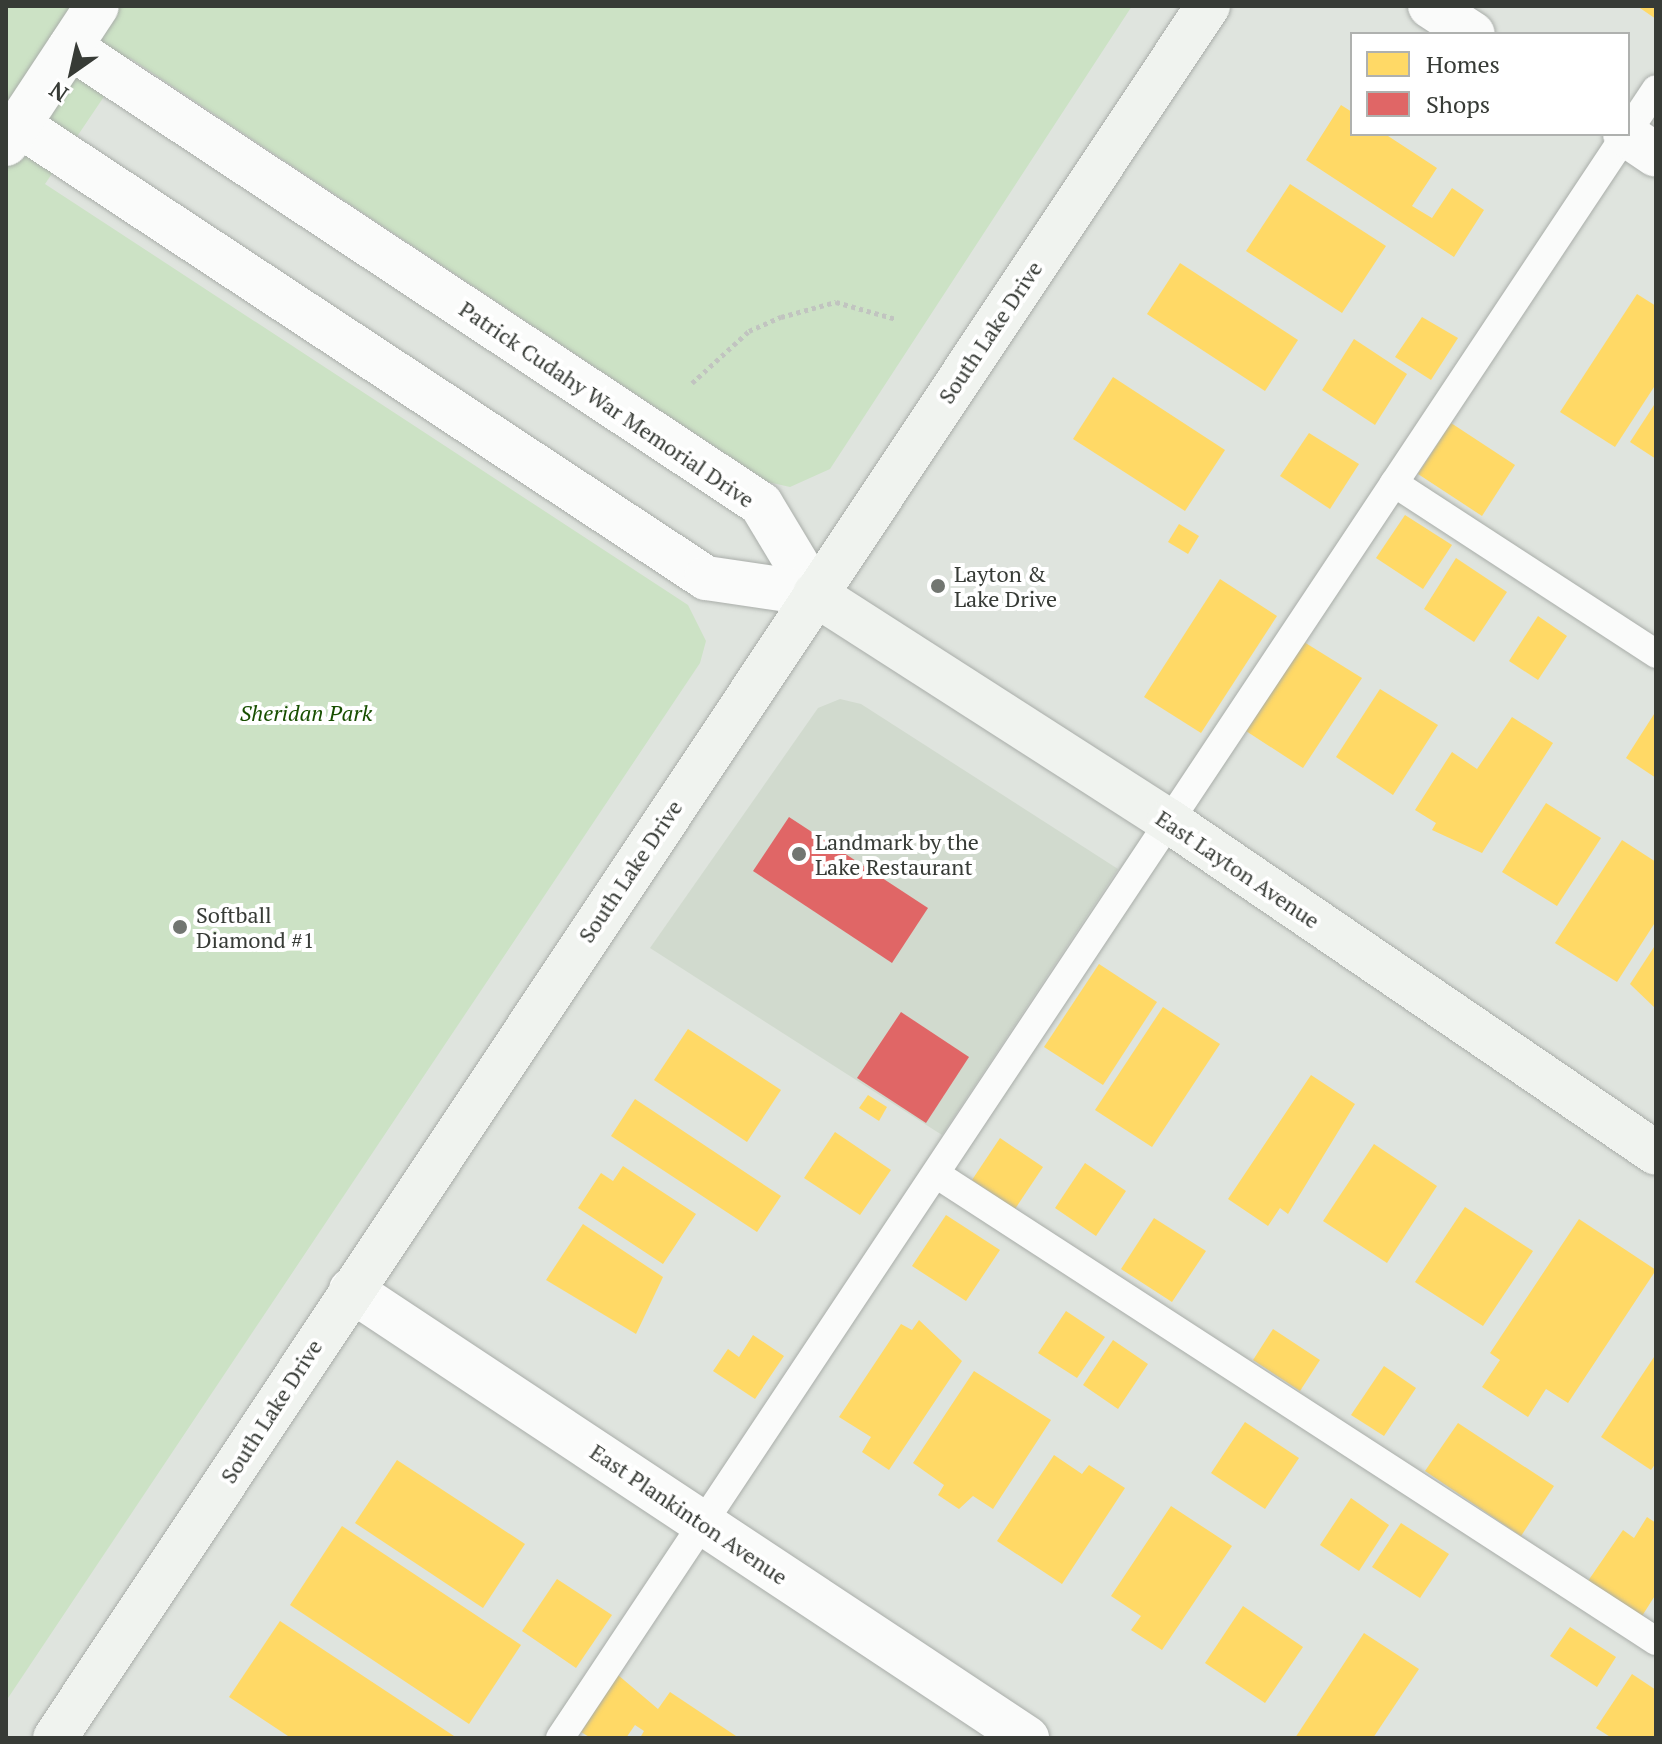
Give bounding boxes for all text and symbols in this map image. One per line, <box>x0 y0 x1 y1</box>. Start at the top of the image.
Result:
north arrow <box>32 32 112 112</box>
legend <box>1350 32 1630 136</box>
text: Homes <box>1426 48 1500 80</box>
text: N <box>43 76 73 109</box>
text: Shops <box>1426 88 1490 120</box>
street label: South Lake Drive <box>933 256 1047 408</box>
street label: Patrick Cudahy War Memorial Drive <box>455 295 759 513</box>
place label: Layton & Lake Drive <box>954 560 1057 612</box>
marker: Layton & Lake Drive <box>929 577 947 595</box>
park label: Sheridan Park <box>240 700 372 726</box>
street label: South Lake Drive <box>573 795 687 947</box>
street label: East Layton Avenue <box>1151 804 1325 934</box>
place label: Landmark by the Lake Restaurant <box>815 828 979 880</box>
marker: Landmark by the Lake Restaurant <box>790 845 808 863</box>
place label: Softball Diamond #1 <box>196 901 315 952</box>
marker: Softball Diamond #1 <box>171 918 189 936</box>
street label: South Lake Drive <box>215 1334 327 1488</box>
street label: East Plankinton Avenue <box>585 1438 793 1590</box>

